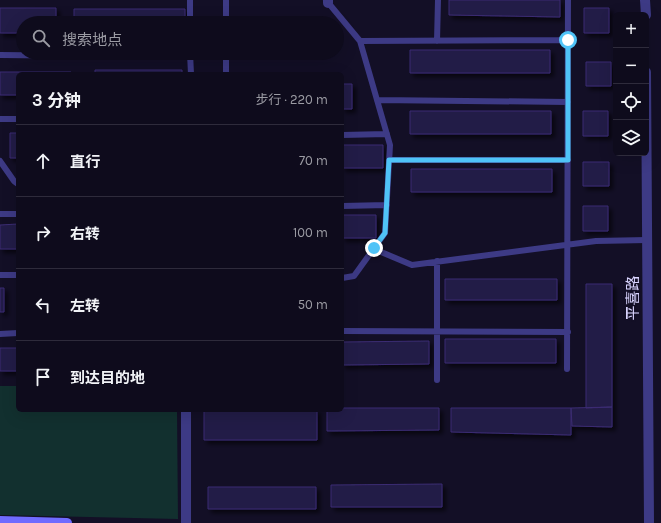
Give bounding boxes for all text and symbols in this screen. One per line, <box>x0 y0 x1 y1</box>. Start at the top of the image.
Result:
map controls <box>613 12 649 156</box>
button: + <box>613 12 649 48</box>
search box <box>16 16 344 60</box>
icon: search <box>30 27 52 49</box>
text: 搜索地点 <box>62 31 122 49</box>
route start <box>559 31 577 49</box>
button: − <box>613 48 649 84</box>
button: locate <box>613 84 649 120</box>
text: 3 分钟 <box>32 90 81 110</box>
text: 步行 · 220 m <box>255 92 328 107</box>
button: layers <box>613 120 649 156</box>
icon: ahead <box>32 150 54 172</box>
text: 直行 <box>70 153 100 171</box>
text: 70 m <box>299 153 328 168</box>
icon: right <box>32 222 54 244</box>
text: 右转 <box>70 225 100 243</box>
text: 100 m <box>293 225 328 240</box>
route end <box>365 239 383 257</box>
street label: 平喜路 <box>624 275 642 321</box>
icon: left <box>32 294 54 316</box>
text: 左转 <box>70 297 100 315</box>
text: 50 m <box>298 297 328 312</box>
icon: arrive <box>32 366 54 388</box>
text: 到达目的地 <box>70 369 145 387</box>

